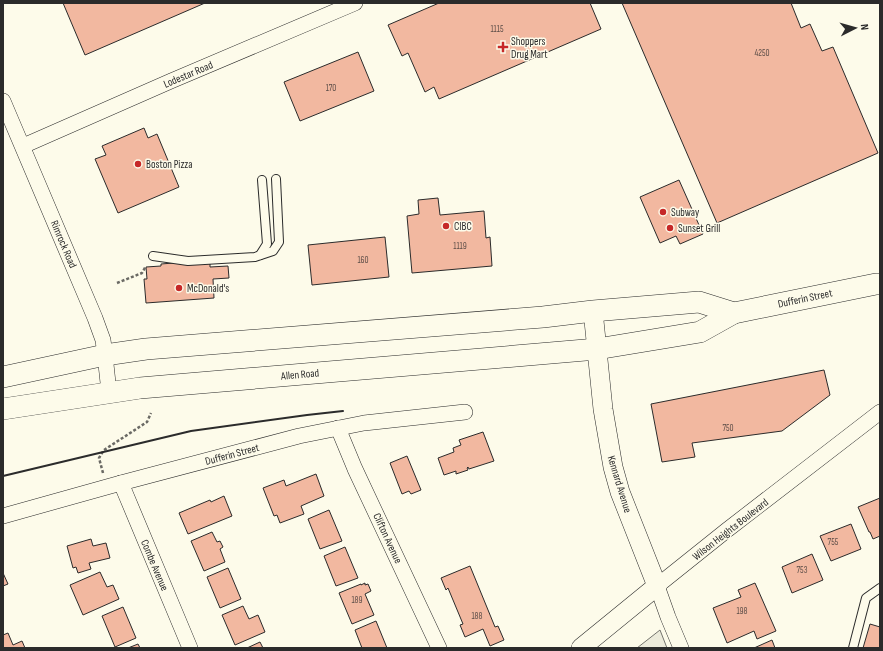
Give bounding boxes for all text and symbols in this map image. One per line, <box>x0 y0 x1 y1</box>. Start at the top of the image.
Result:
north arrow <box>835 8 875 48</box>
text: N <box>858 23 871 31</box>
house number: 1115 <box>490 24 504 35</box>
place label: Shoppers Drug Mart <box>511 35 548 61</box>
marker: Shoppers Drug Mart <box>498 42 508 52</box>
house number: 4250 <box>754 48 770 59</box>
street label: Lodestar Road <box>162 58 215 91</box>
house number: 170 <box>326 83 336 94</box>
place label: Boston Pizza <box>146 158 193 171</box>
marker: Boston Pizza <box>133 159 143 169</box>
place label: Subway <box>671 206 700 219</box>
marker: Subway <box>658 207 668 217</box>
street label: Rimrock Road <box>48 218 80 270</box>
place label: CIBC <box>454 220 472 233</box>
marker: CIBC <box>441 221 451 231</box>
place label: Sunset Grill <box>678 222 720 235</box>
marker: Sunset Grill <box>665 223 675 233</box>
house number: 1119 <box>453 241 467 252</box>
house number: 160 <box>357 255 369 266</box>
place label: McDonald's <box>187 282 229 295</box>
marker: McDonald's <box>174 283 184 293</box>
street label: Dufferin Street <box>777 286 834 311</box>
street label: Allen Road <box>279 366 320 383</box>
house number: 750 <box>722 423 734 434</box>
street label: Dufferin Street <box>204 441 261 468</box>
street label: Kennard Avenue <box>605 454 634 514</box>
street label: Wilson Heights Boulevard <box>690 495 771 563</box>
street label: Clifton Avenue <box>370 511 405 565</box>
house number: 755 <box>828 537 839 548</box>
street label: Combe Avenue <box>138 538 171 593</box>
house number: 753 <box>797 565 808 576</box>
house number: 189 <box>351 595 363 606</box>
house number: 198 <box>736 606 748 617</box>
house number: 188 <box>471 611 483 622</box>

